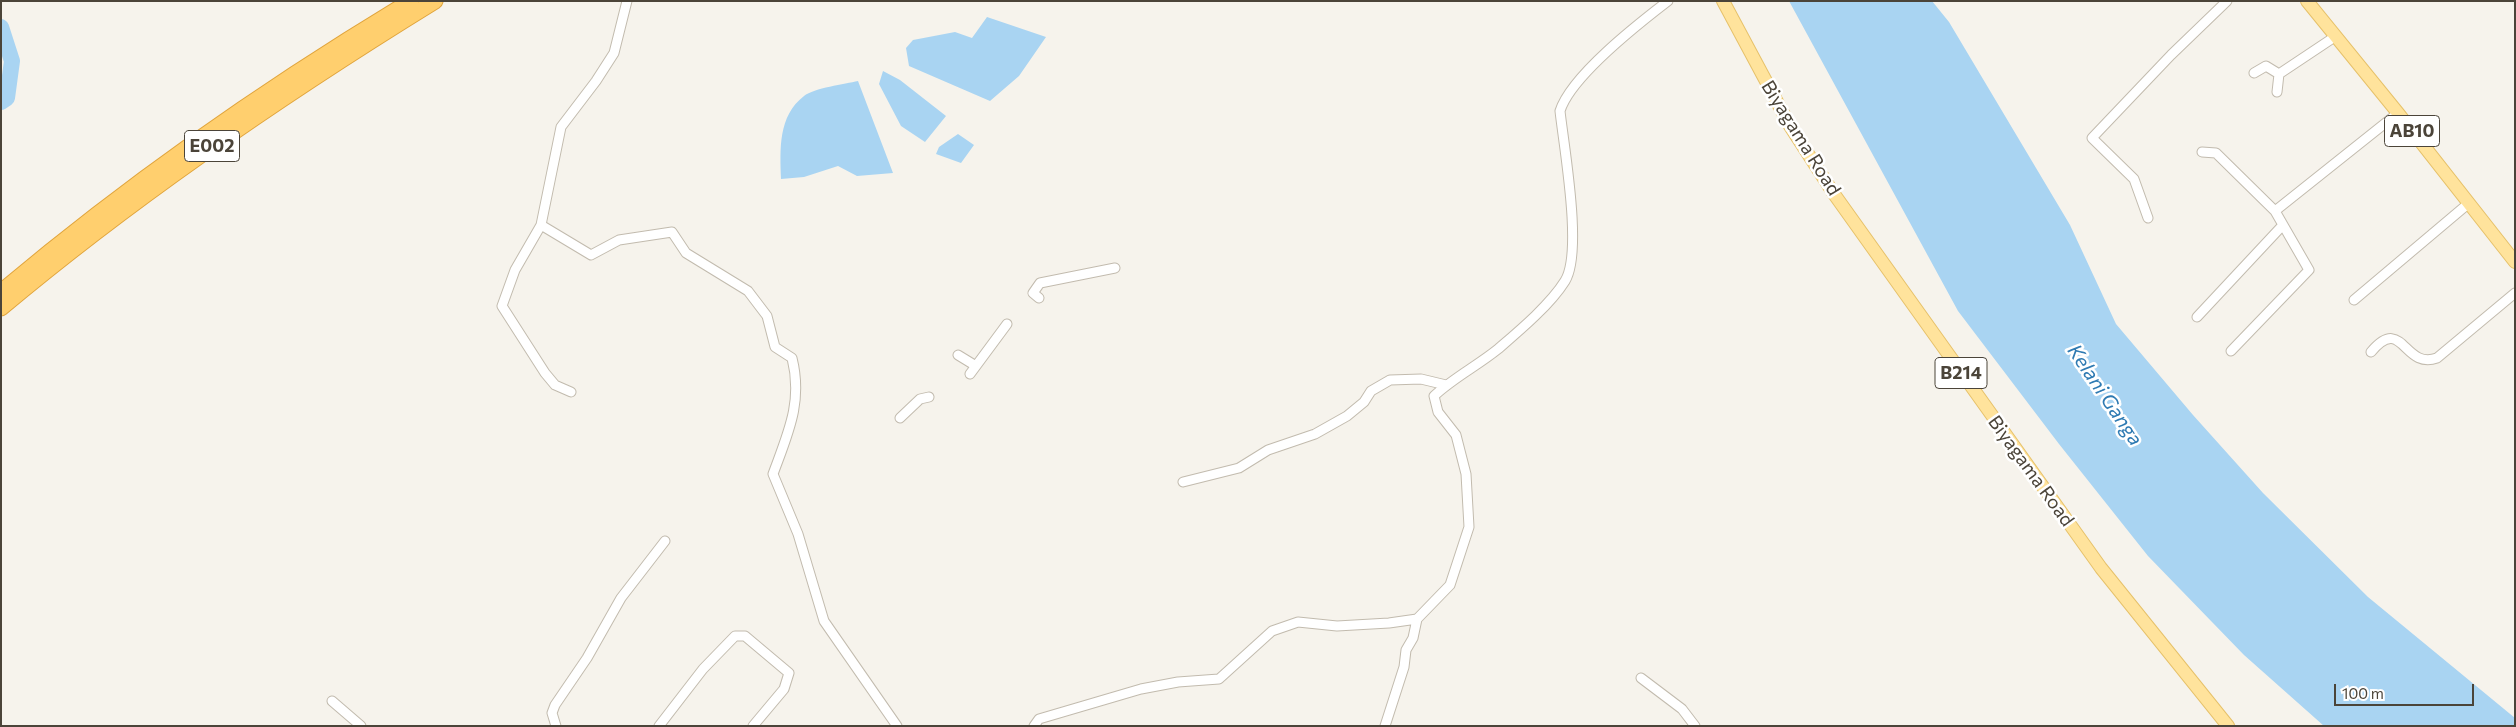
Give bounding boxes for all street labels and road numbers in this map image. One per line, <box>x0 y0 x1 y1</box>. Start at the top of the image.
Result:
street label: Biyagama Road <box>1757 76 1845 200</box>
road number: AB10 <box>2384 115 2440 146</box>
road number: E002 <box>184 130 240 162</box>
road number: B214 <box>1935 358 1987 388</box>
street label: Biyagama Road <box>1983 411 2079 531</box>

